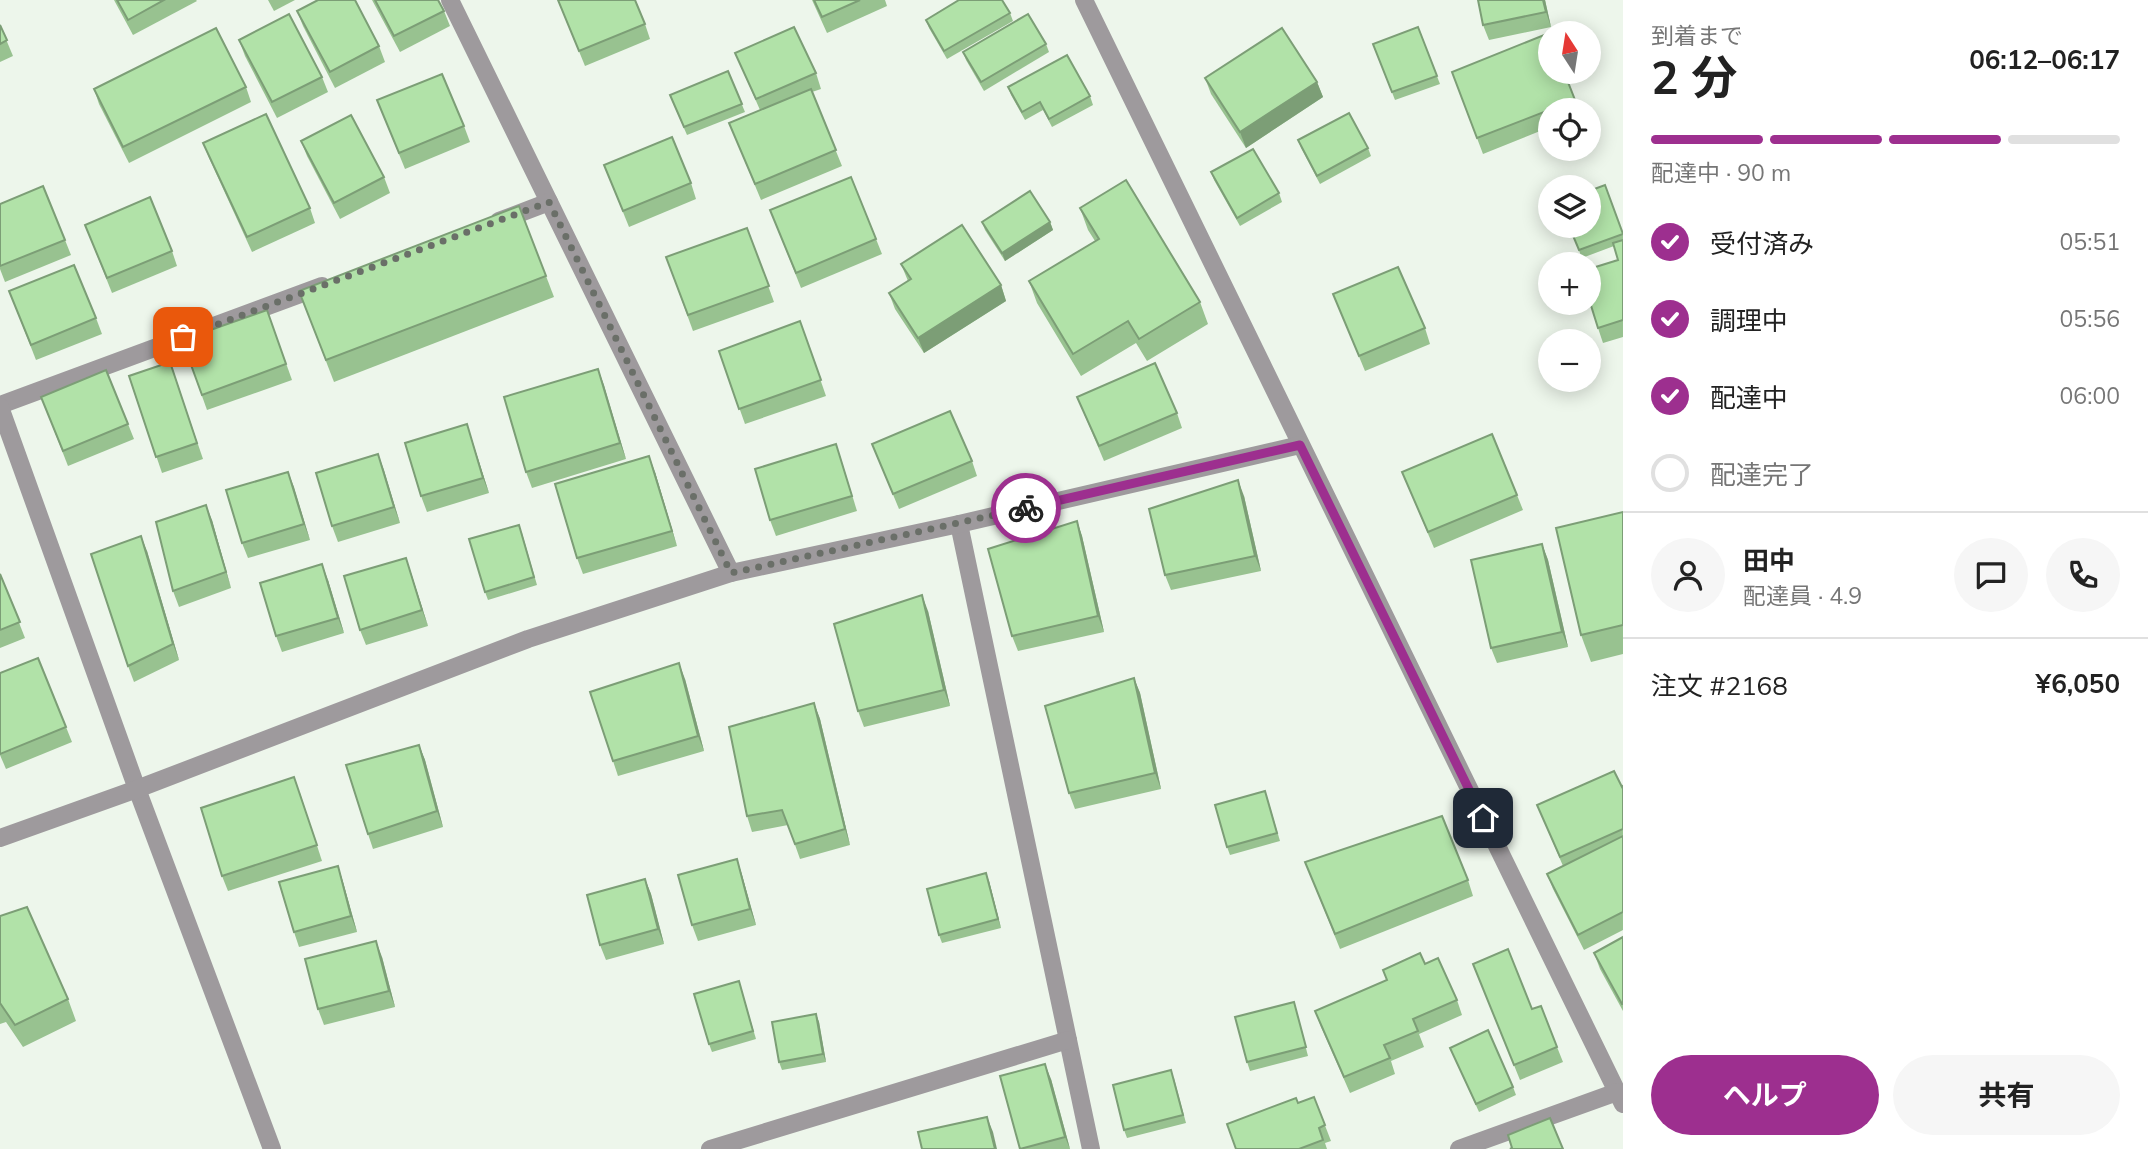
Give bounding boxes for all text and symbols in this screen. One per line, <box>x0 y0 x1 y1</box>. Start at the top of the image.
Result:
north arrow <box>1538 21 1601 84</box>
map controls <box>1538 21 1601 392</box>
text: 到着まで <box>1651 21 1743 50</box>
text: 06:12–06:17 <box>1969 43 2120 76</box>
text: 2 分 <box>1651 48 1737 106</box>
button: locate <box>1538 98 1601 161</box>
text: 配達中 · 90 m <box>1651 158 1791 187</box>
button: layers <box>1538 175 1601 238</box>
icon: check <box>1651 223 1689 261</box>
text: 受付済み <box>1710 227 1814 260</box>
text: 05:51 <box>2060 227 2120 256</box>
button: + <box>1538 252 1601 315</box>
icon: check <box>1651 300 1689 338</box>
text: 調理中 <box>1710 304 1788 337</box>
text: 05:56 <box>2060 304 2120 333</box>
pin <box>153 307 213 367</box>
icon: bag <box>164 318 202 356</box>
button: − <box>1538 329 1601 392</box>
icon: check <box>1651 377 1689 415</box>
text: 配達中 <box>1710 381 1788 414</box>
text: 06:00 <box>2060 381 2120 410</box>
text: 配達完了 <box>1710 458 1814 491</box>
courier <box>991 473 1061 543</box>
icon: bike <box>1007 489 1045 527</box>
button: person <box>1651 538 1725 612</box>
button: chat <box>1954 538 2028 612</box>
button: phone <box>2046 538 2120 612</box>
text: 田中 <box>1743 544 1795 577</box>
text: 配達員 · 4.9 <box>1743 581 1862 610</box>
text: ¥6,050 <box>2036 667 2120 700</box>
text: 注文 #2168 <box>1651 669 1788 702</box>
pin <box>1453 788 1513 848</box>
icon: home <box>1464 799 1502 837</box>
button: ヘルプ <box>1651 1055 1879 1135</box>
button: 共有 <box>1893 1055 2120 1135</box>

